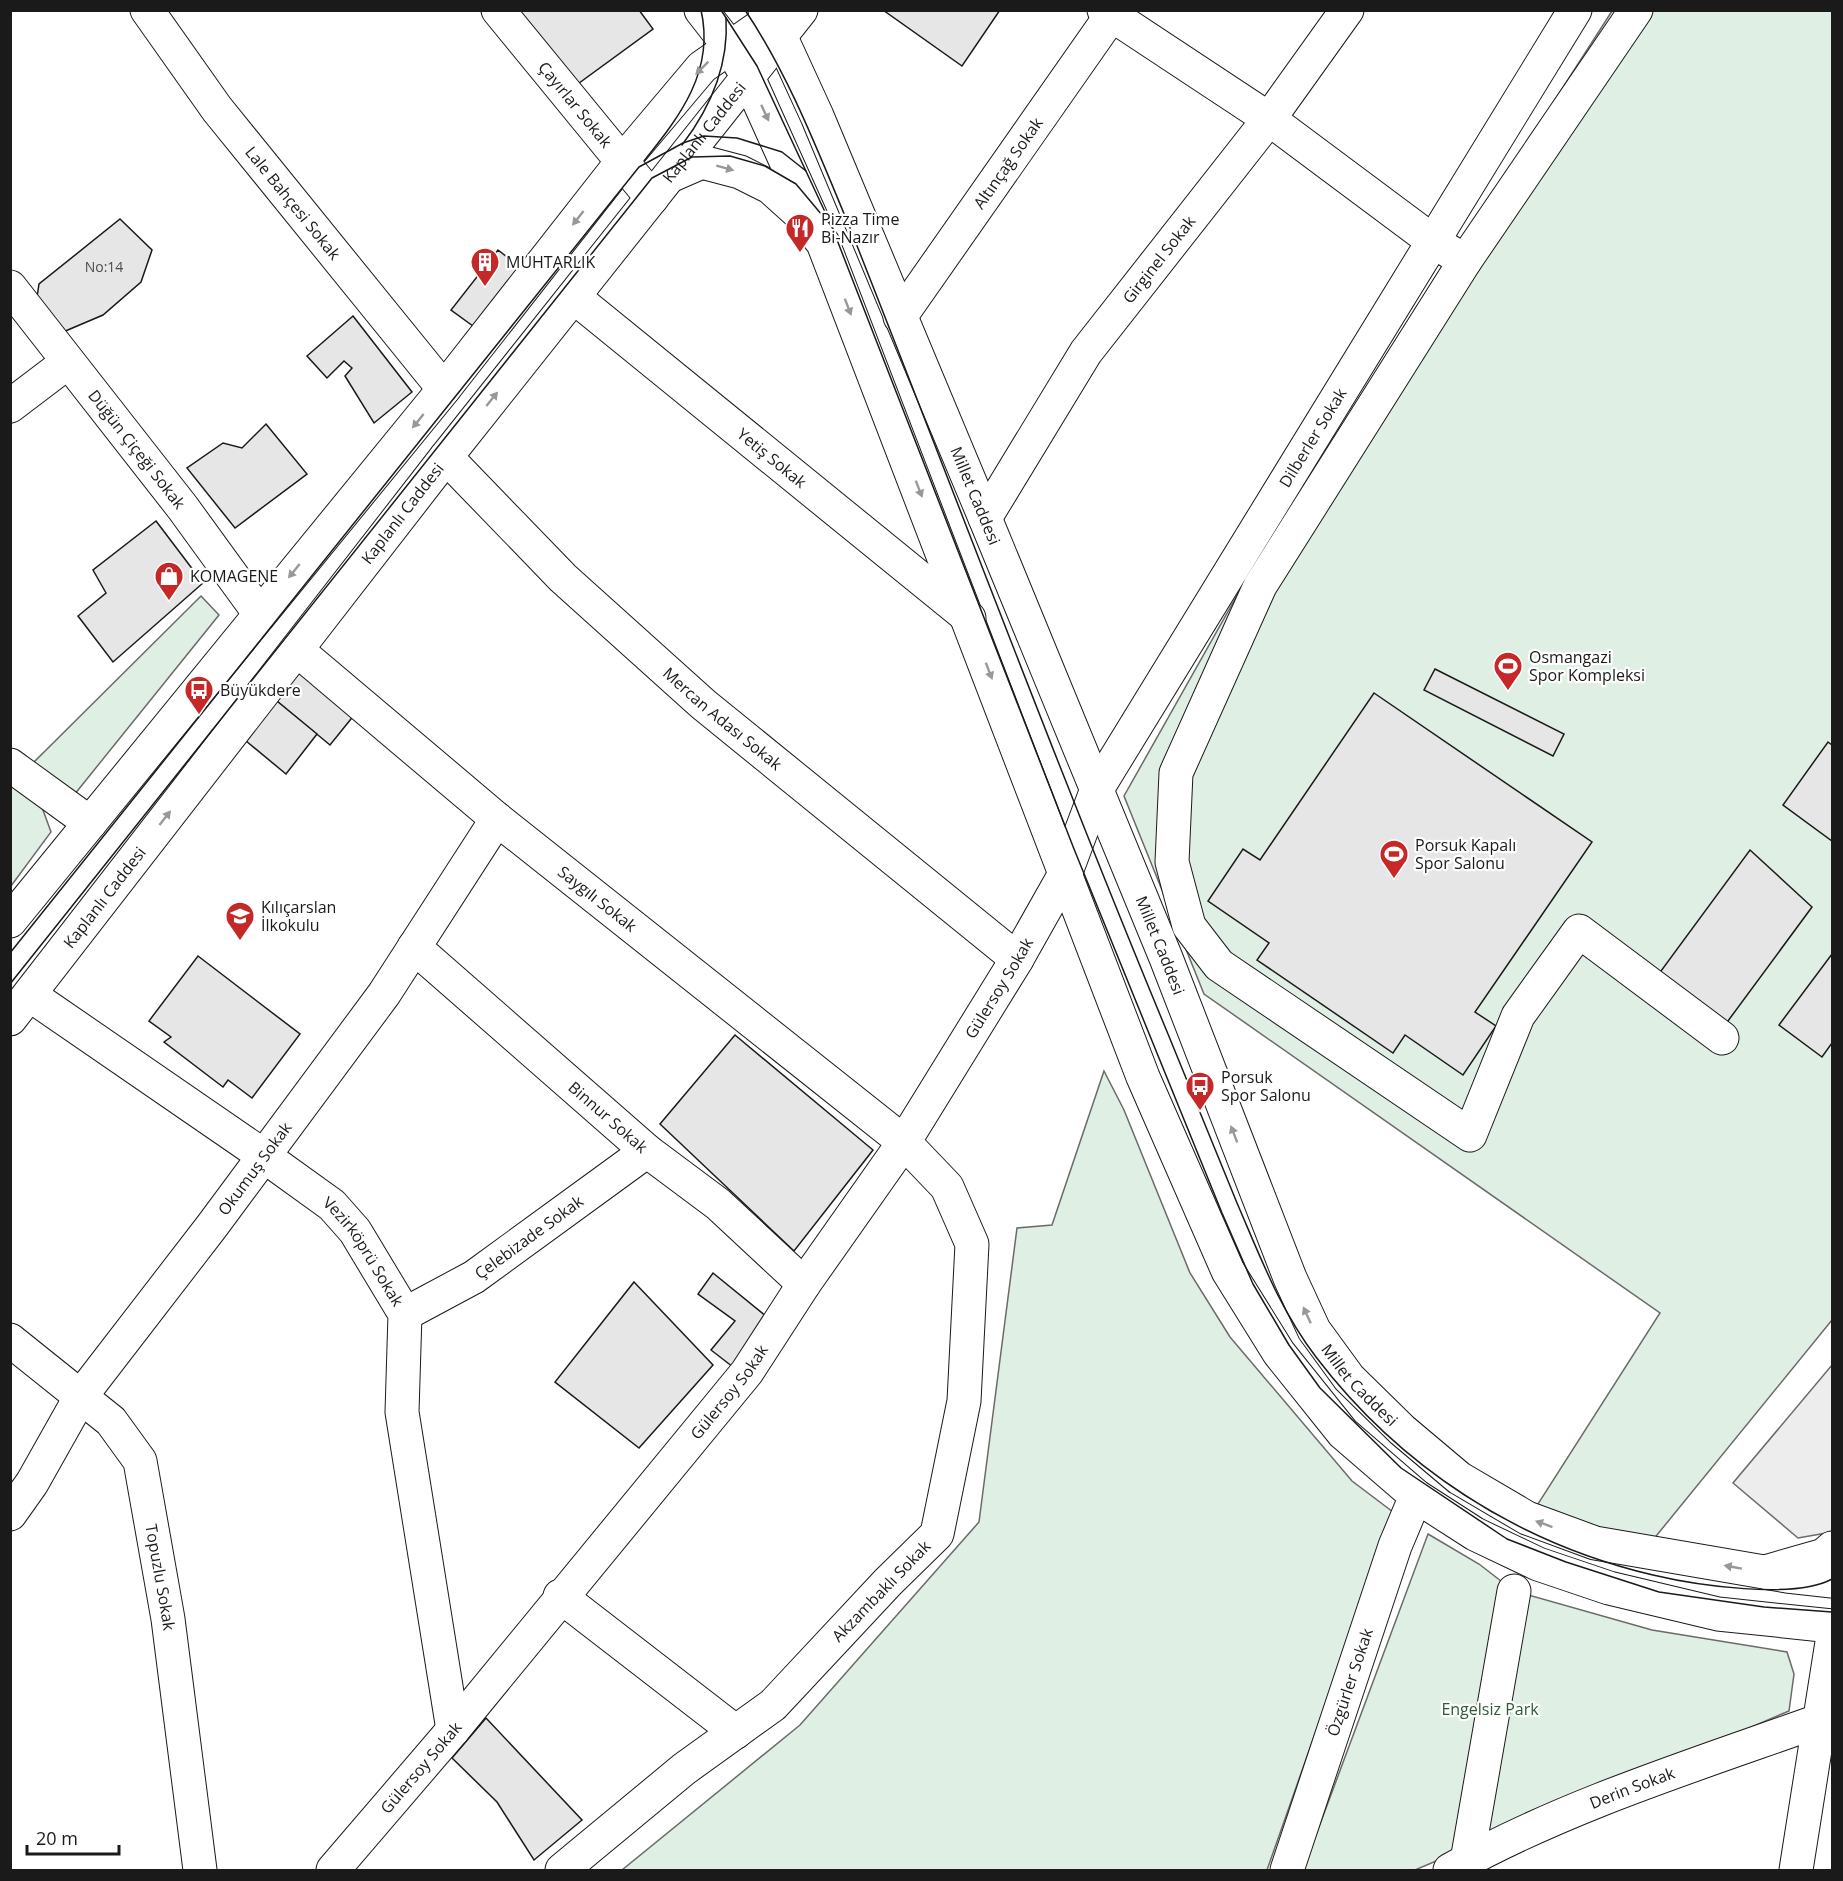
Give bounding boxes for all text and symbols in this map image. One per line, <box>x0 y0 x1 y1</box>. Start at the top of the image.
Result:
street label: Çayırlar Sokak <box>533 57 618 153</box>
one-way arrow <box>695 60 709 74</box>
street label: Kaplanlı Caddesi <box>657 77 751 187</box>
one-way arrow <box>760 104 770 122</box>
street label: Altınçağ Sokak <box>968 112 1048 213</box>
street label: Lale Bahçesi Sokak <box>240 141 346 265</box>
one-way arrow <box>716 164 734 174</box>
place label: Pizza Time Bi-Nazır <box>821 208 899 248</box>
one-way arrow <box>571 210 584 226</box>
street label: Girginel Sokak <box>1117 210 1200 308</box>
restaurant icon: Pizza Time Bi-Nazır <box>784 212 816 254</box>
building icon: MUHTARLIK <box>469 246 501 288</box>
place label: MUHTARLIK <box>506 251 595 273</box>
house number: No:14 <box>85 257 123 276</box>
one-way arrow <box>844 298 853 316</box>
street label: Dilberler Sokak <box>1274 383 1352 491</box>
street label: Düğün Çiçeği Sokak <box>83 385 191 514</box>
one-way arrow <box>486 392 498 407</box>
one-way arrow <box>411 413 424 429</box>
street label: Yetiş Sokak <box>733 423 812 493</box>
street label: Millet Caddesi <box>945 443 1006 548</box>
street label: Kaplanlı Caddesi <box>356 458 449 569</box>
one-way arrow <box>914 480 924 498</box>
shop icon: KOMAGENE <box>153 560 185 602</box>
one-way arrow <box>288 564 301 579</box>
place label: KOMAGENE <box>190 565 278 587</box>
place label: Osmangazi Spor Kompleksi <box>1529 646 1645 686</box>
sports icon: Osmangazi Spor Kompleksi <box>1492 650 1524 692</box>
street label: Mercan Adası Sokak <box>658 662 787 775</box>
one-way arrow <box>984 662 994 680</box>
bus stop icon: Büyükdere <box>183 674 215 716</box>
place label: Büyükdere <box>220 679 301 701</box>
one-way arrow <box>159 810 171 825</box>
place label: Porsuk Kapalı Spor Salonu <box>1415 834 1516 874</box>
sports icon: Porsuk Kapalı Spor Salonu <box>1378 838 1410 880</box>
street label: Kaplanlı Caddesi <box>58 842 151 953</box>
street label: Saygılı Sokak <box>553 861 642 937</box>
street label: Millet Caddesi <box>1131 893 1190 998</box>
place label: Kılıçarslan İlkokulu <box>261 896 336 936</box>
school or university icon: Kılıçarslan İlkokulu <box>224 900 256 942</box>
street label: Gülersoy Sokak <box>960 933 1038 1043</box>
place label: Porsuk Spor Salonu <box>1221 1066 1311 1106</box>
bus stop icon: Porsuk Spor Salonu <box>1184 1070 1216 1112</box>
street label: Binnur Sokak <box>564 1076 653 1158</box>
street label: Okumuş Sokak <box>213 1117 297 1220</box>
one-way arrow <box>1229 1125 1239 1143</box>
street label: Çelebizade Sokak <box>470 1190 588 1284</box>
street label: Vezirköprü Sokak <box>319 1191 409 1311</box>
one-way arrow <box>1302 1306 1312 1324</box>
street label: Millet Caddesi <box>1316 1339 1403 1431</box>
street label: Gülersoy Sokak <box>685 1340 773 1444</box>
one-way arrow <box>1534 1518 1552 1528</box>
street label: Topuzlu Sokak <box>140 1522 180 1632</box>
street label: Akzambaklı Sokak <box>827 1535 936 1647</box>
one-way arrow <box>1723 1562 1742 1571</box>
street label: Özgürler Sokak <box>1321 1625 1378 1739</box>
park label: Engelsiz Park <box>1441 1698 1539 1720</box>
street label: Gülersoy Sokak <box>375 1716 467 1818</box>
street label: Derin Sokak <box>1586 1761 1678 1814</box>
scale bar <box>27 1818 118 1856</box>
text: 20 m <box>36 1826 78 1850</box>

